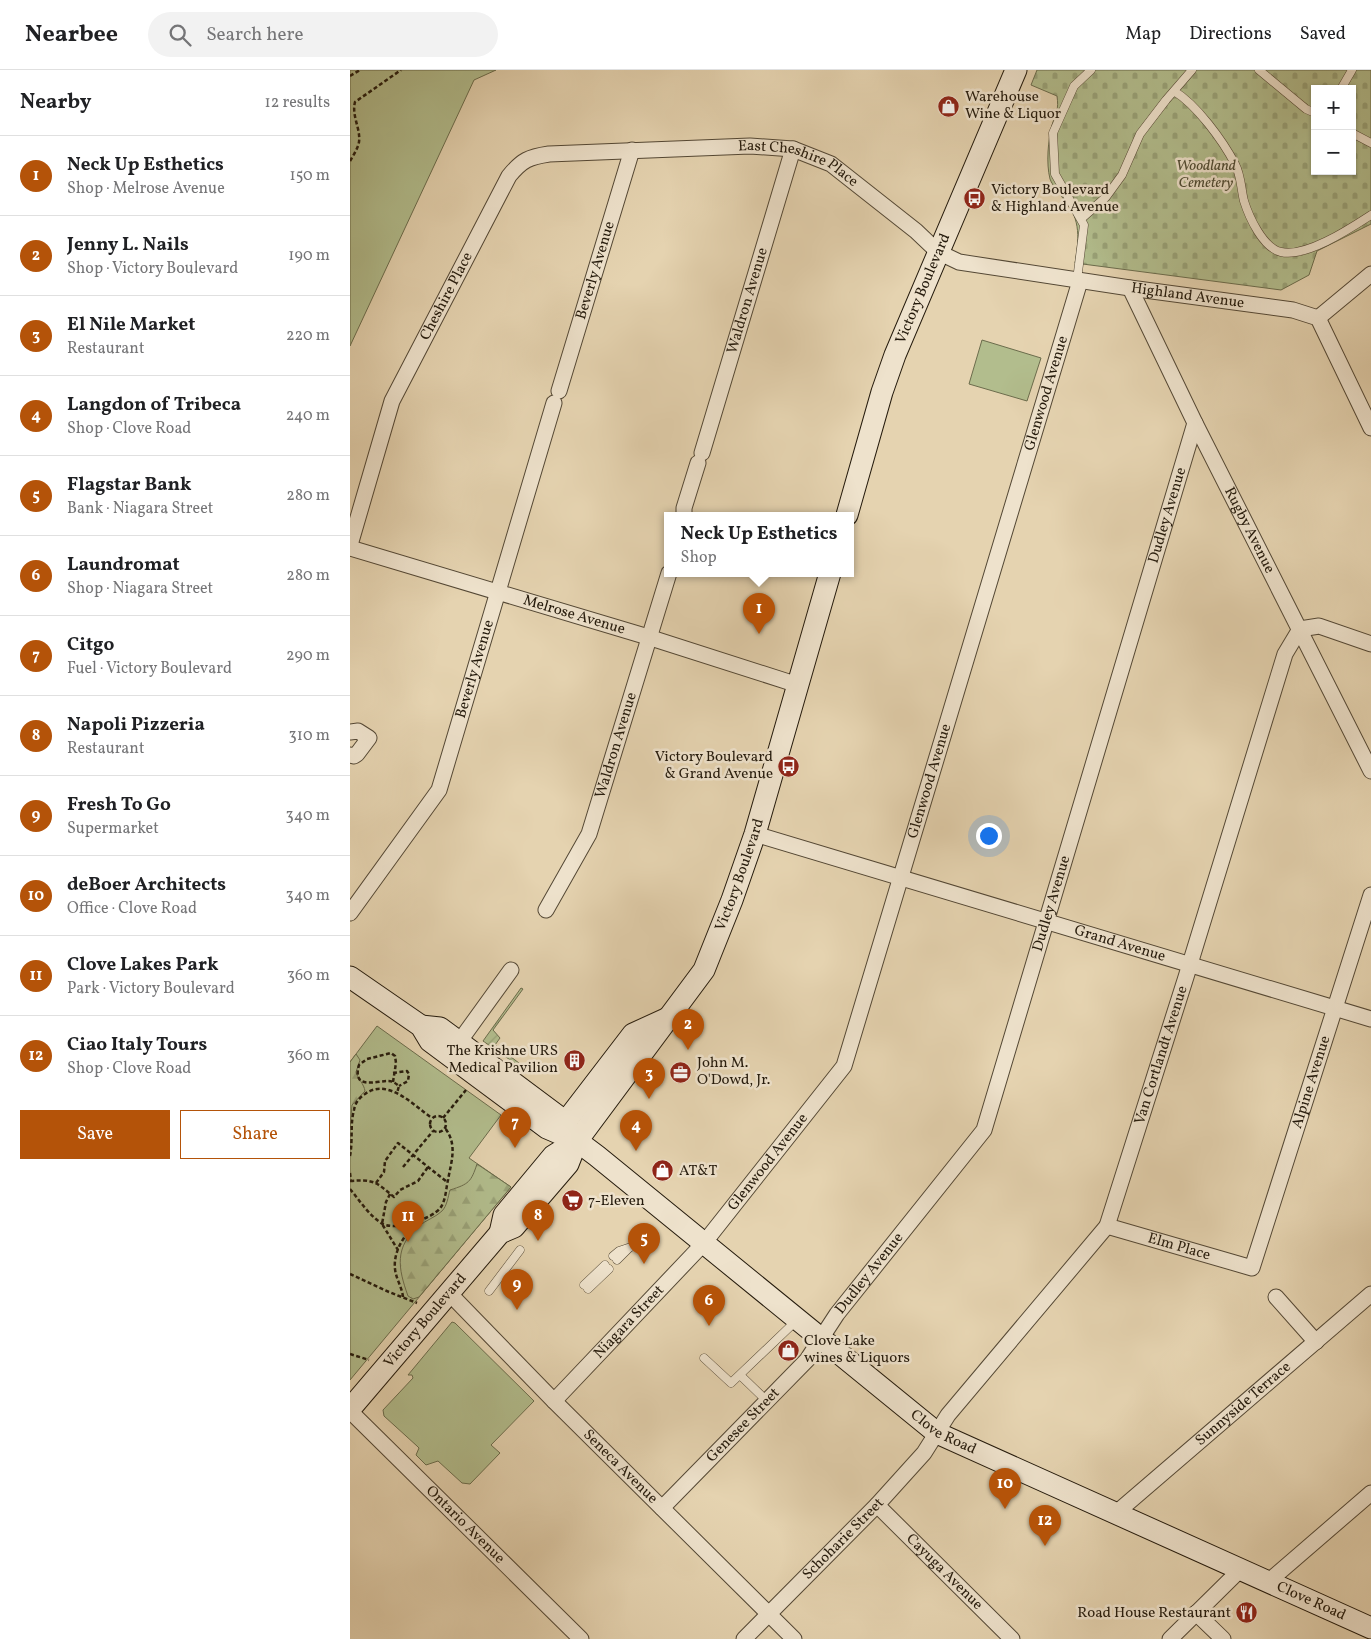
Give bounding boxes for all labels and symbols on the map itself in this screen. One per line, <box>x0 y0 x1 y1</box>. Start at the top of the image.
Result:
place label: Warehouse Wine & Liquor <box>965 87 1061 125</box>
shop icon: Warehouse Wine & Liquor <box>937 94 961 118</box>
street label: East Cheshire Place <box>738 135 863 192</box>
park label: Woodland Cemetery <box>1176 156 1236 194</box>
place label: Victory Boulevard & Highland Avenue <box>991 180 1119 218</box>
bus stop icon: Victory Boulevard & Highland Avenue <box>963 187 987 211</box>
street label: Beverly Avenue <box>571 219 620 322</box>
street label: Victory Boulevard <box>890 230 956 347</box>
street label: Waldron Avenue <box>722 245 773 356</box>
street label: Cheshire Place <box>415 249 478 344</box>
street label: Highland Avenue <box>1130 278 1246 314</box>
street label: Glenwood Avenue <box>1019 333 1073 453</box>
street label: Dudley Avenue <box>1143 465 1192 566</box>
street label: Rugby Avenue <box>1219 483 1280 577</box>
street label: Melrose Avenue <box>521 590 628 640</box>
pin: 1 <box>743 593 775 634</box>
street label: Beverly Avenue <box>450 617 500 721</box>
street label: Waldron Avenue <box>590 690 642 801</box>
street label: Glenwood Avenue <box>902 721 957 841</box>
place label: Victory Boulevard & Grand Avenue <box>655 747 773 785</box>
bus stop icon: Victory Boulevard & Grand Avenue <box>777 754 801 778</box>
street label: Victory Boulevard <box>710 816 769 934</box>
your location <box>976 823 1002 849</box>
street label: Dudley Avenue <box>1027 853 1076 954</box>
street label: Grand Avenue <box>1072 920 1168 967</box>
street label: Van Cortlandt Avenue <box>1129 983 1193 1127</box>
pin: 2 <box>672 1009 704 1050</box>
street label: Alpine Avenue <box>1287 1033 1336 1131</box>
place label: The Krishne URS Medical Pavilion <box>446 1041 558 1079</box>
building icon: The Krishne URS Medical Pavilion <box>562 1048 586 1072</box>
place label: John M. O'Dowd, Jr. <box>697 1053 770 1091</box>
pin: 3 <box>633 1058 665 1099</box>
office icon: John M. O'Dowd, Jr. <box>669 1060 693 1084</box>
pin: 7 <box>499 1107 531 1148</box>
street label: Glenwood Avenue <box>723 1109 813 1215</box>
pin: 4 <box>620 1110 652 1151</box>
shop icon: AT&T <box>651 1159 675 1183</box>
place label: AT&T <box>679 1161 717 1182</box>
supermarket icon: 7-Eleven <box>560 1189 584 1213</box>
place label: 7-Eleven <box>588 1191 645 1212</box>
pin: 8 <box>522 1200 554 1241</box>
pin: 11 <box>392 1201 424 1242</box>
pin: 5 <box>628 1223 660 1264</box>
street label: Dudley Avenue <box>830 1228 909 1319</box>
street label: Elm Place <box>1145 1228 1213 1266</box>
street label: Victory Boulevard <box>379 1269 472 1373</box>
pin: 9 <box>501 1269 533 1310</box>
street label: Niagara Street <box>589 1280 669 1363</box>
pin: 6 <box>693 1285 725 1326</box>
place label: Clove Lake wines & Liquors <box>804 1331 910 1369</box>
shop icon: Clove Lake wines & Liquors <box>776 1338 800 1362</box>
street label: Sunnyside Terrace <box>1191 1357 1296 1451</box>
street label: Genesee Street <box>702 1383 785 1467</box>
street label: Clove Road <box>906 1405 980 1460</box>
street label: Seneca Avenue <box>578 1425 662 1509</box>
pin: 10 <box>989 1468 1021 1509</box>
street label: Ontario Avenue <box>421 1481 510 1569</box>
street label: Schoharie Street <box>798 1493 889 1585</box>
pin: 12 <box>1029 1505 1061 1546</box>
street label: Cayuga Avenue <box>901 1529 988 1615</box>
street label: Clove Road <box>1273 1576 1349 1626</box>
restaurant icon: Road House Restaurant <box>1235 1601 1259 1625</box>
place label: Road House Restaurant <box>1077 1603 1231 1624</box>

